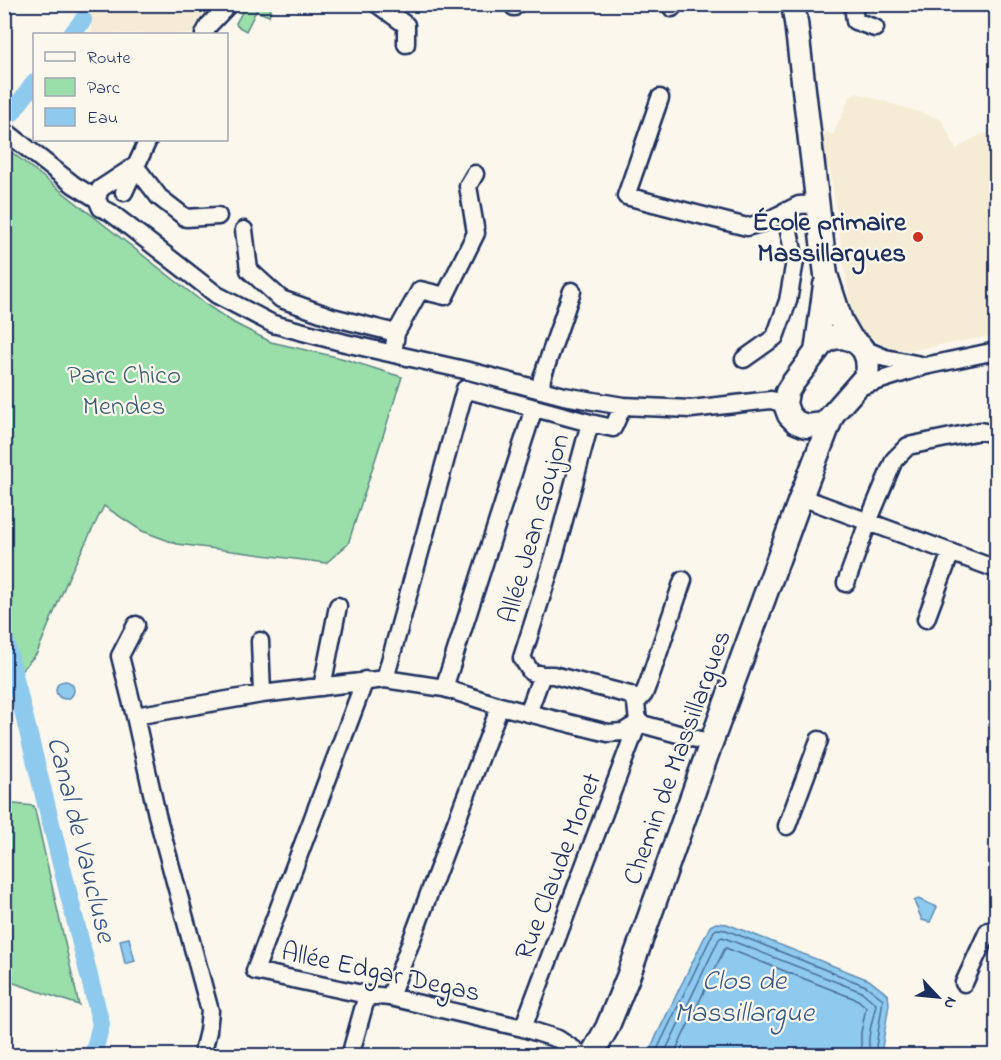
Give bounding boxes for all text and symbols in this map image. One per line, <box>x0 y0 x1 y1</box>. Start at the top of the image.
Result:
legend <box>33 33 228 141</box>
text: Route <box>87 46 132 72</box>
text: Parc <box>87 76 120 102</box>
text: Eau <box>87 106 118 132</box>
place label: École primaire Massillargues <box>752 204 907 275</box>
marker: École primaire Massillargues <box>911 230 925 244</box>
park label: Parc Chico Mendes <box>67 357 181 427</box>
street label: Allée Jean Goujon <box>490 429 581 628</box>
street label: Chemin de Massillargues <box>614 625 743 891</box>
water label: Canal de Vaucluse <box>34 733 125 948</box>
street label: Rue Claude Monet <box>506 768 613 966</box>
street label: Allée Edgar Degas <box>277 933 484 1014</box>
water label: Clos de Massillargue <box>674 962 815 1035</box>
north arrow <box>908 967 968 1027</box>
text: N <box>936 993 963 1013</box>

